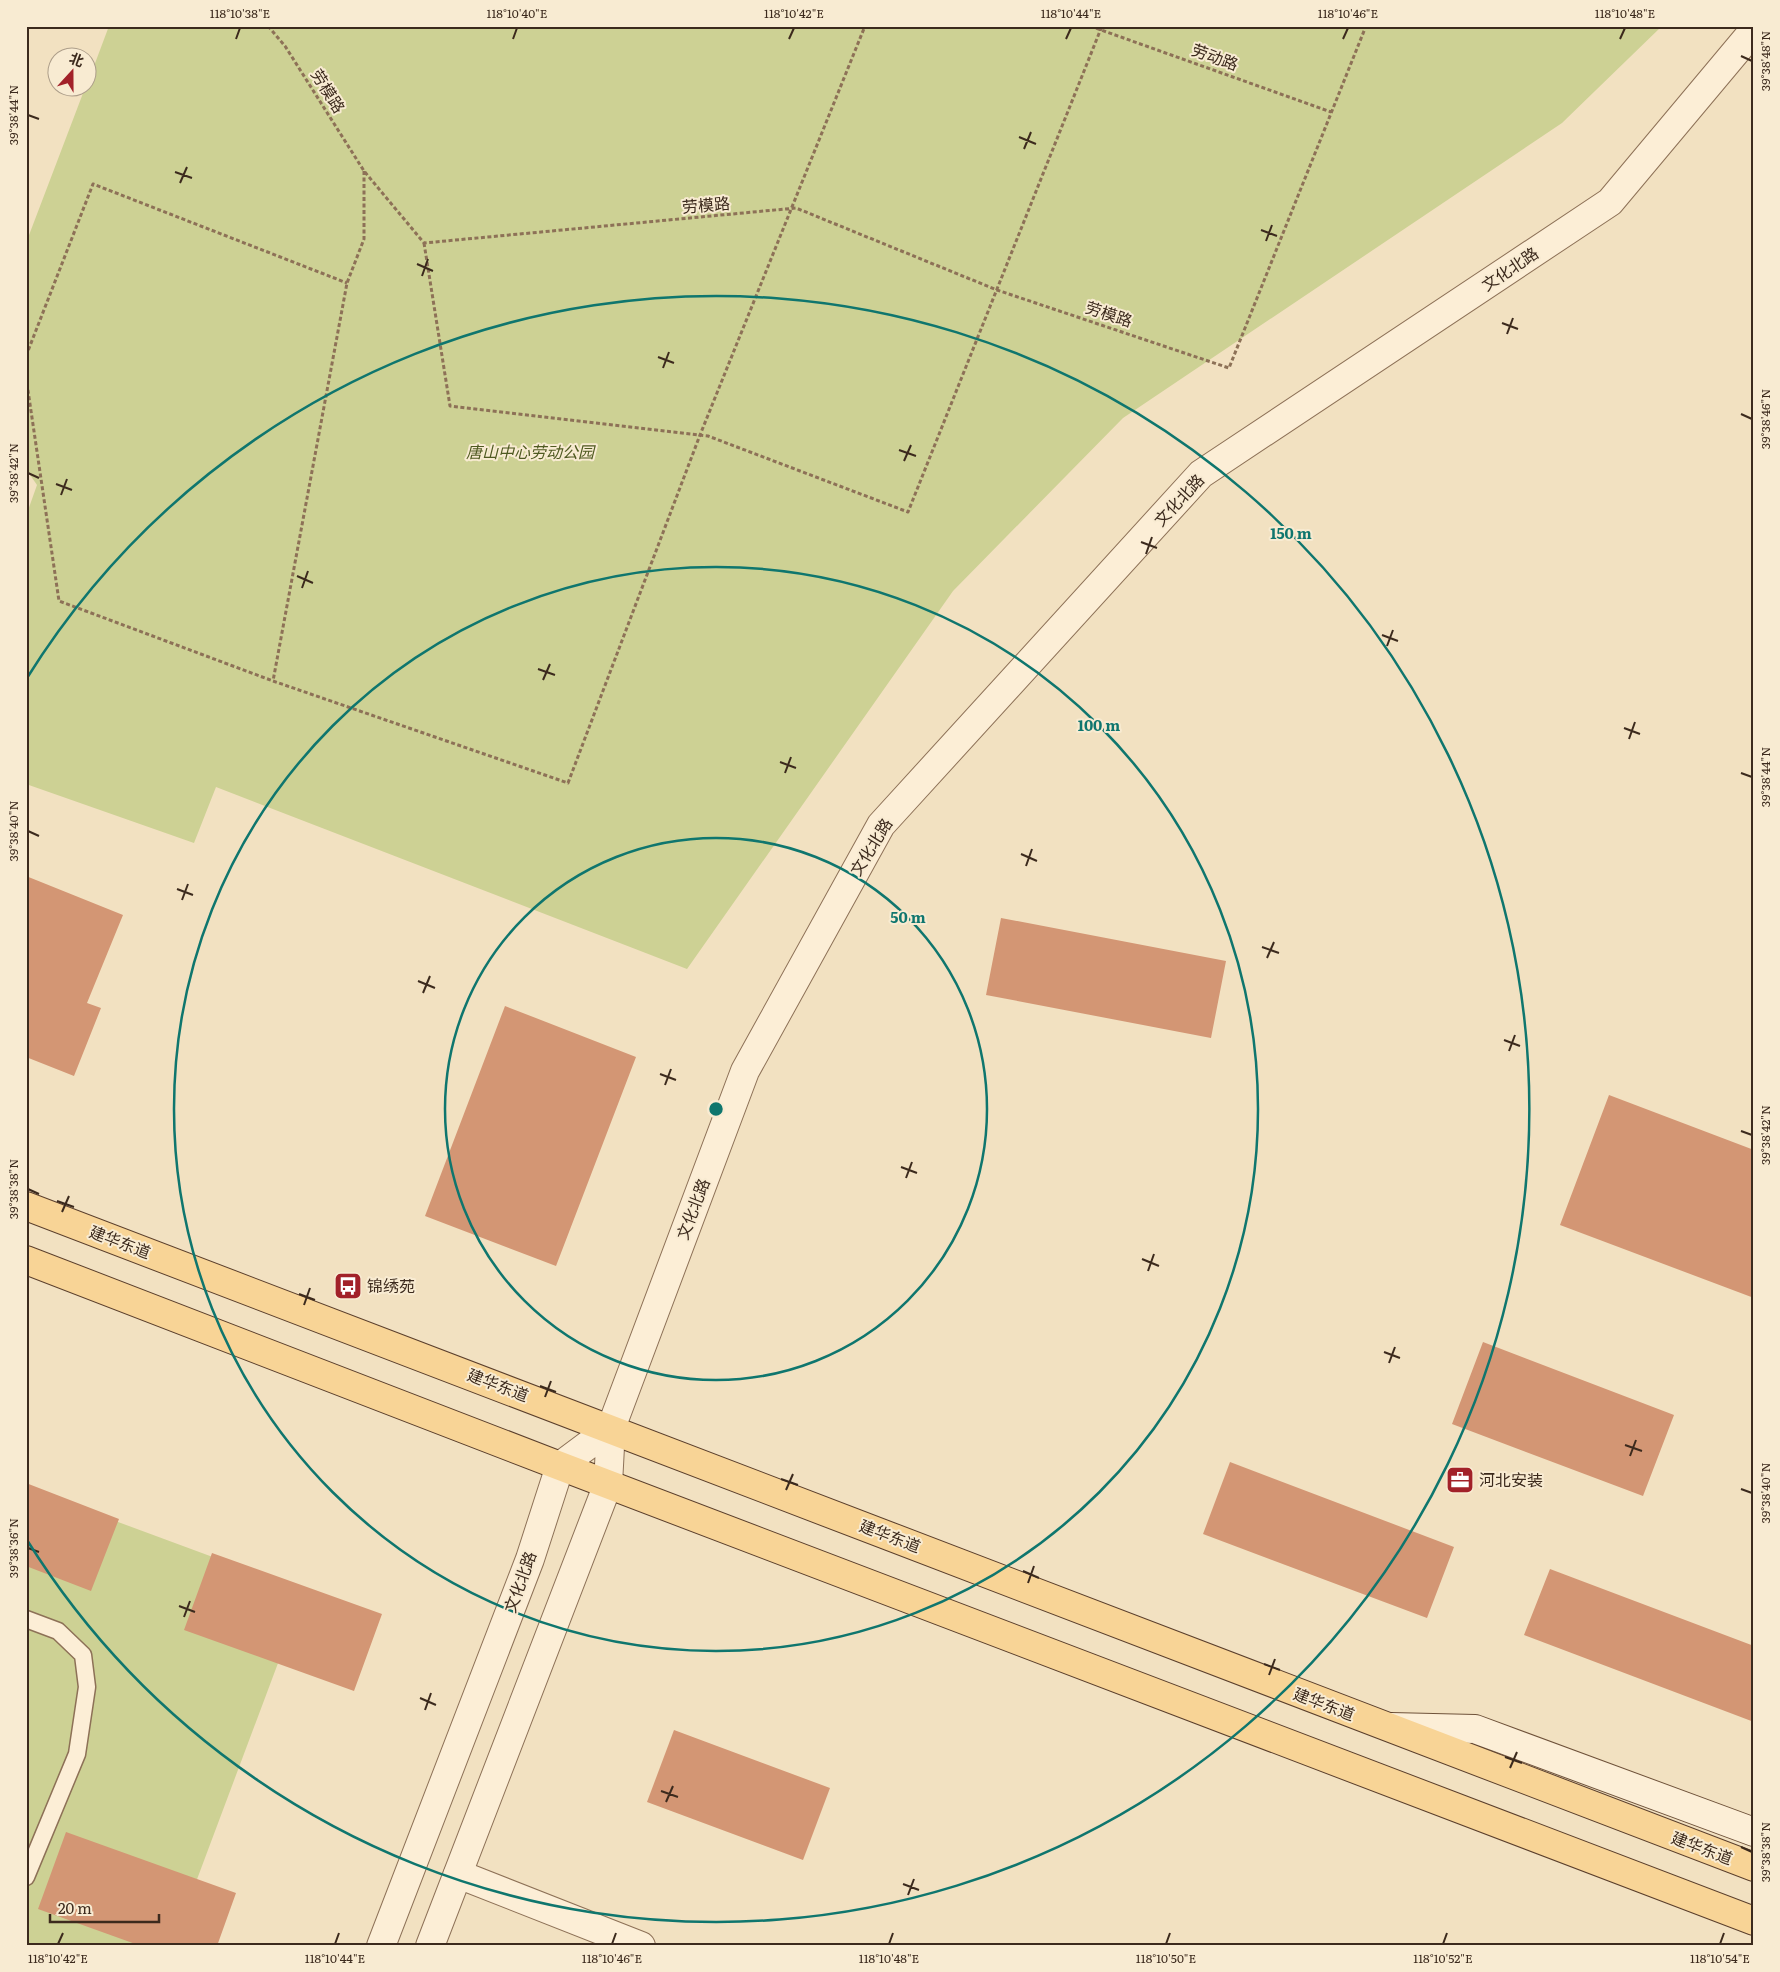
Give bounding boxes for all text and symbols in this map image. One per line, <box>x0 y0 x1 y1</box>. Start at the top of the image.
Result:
text: 118°10'38"E <box>210 4 271 22</box>
text: 118°10'40"E <box>487 4 548 22</box>
text: 118°10'42"E <box>764 4 824 22</box>
text: 118°10'44"E <box>1041 4 1102 22</box>
text: 118°10'46"E <box>1318 4 1379 22</box>
text: 118°10'48"E <box>1595 4 1656 22</box>
text: 39°38'48"N <box>1756 31 1774 91</box>
street label: 劳动路 <box>1189 37 1242 76</box>
text: 北 <box>67 47 87 71</box>
north arrow <box>48 48 98 98</box>
street label: 劳模路 <box>306 64 352 117</box>
text: 39°38'44"N <box>4 85 22 145</box>
street label: 劳模路 <box>681 190 731 218</box>
street label: 文化北路 <box>1476 240 1543 296</box>
street label: 劳模路 <box>1083 294 1136 332</box>
text: 39°38'46"N <box>1756 389 1774 449</box>
park label: 唐山中心劳动公园 <box>466 439 596 463</box>
text: 39°38'42"N <box>4 443 22 503</box>
street label: 文化北路 <box>1148 468 1209 531</box>
text: 150 m <box>1270 521 1312 544</box>
text: 100 m <box>1078 713 1120 736</box>
text: 39°38'44"N <box>1756 747 1774 807</box>
text: 39°38'40"N <box>4 801 22 861</box>
street label: 文化北路 <box>843 813 897 880</box>
text: 50 m <box>890 905 926 928</box>
centre of rings <box>707 1100 725 1118</box>
text: 39°38'42"N <box>1756 1105 1774 1165</box>
text: 39°38'38"N <box>4 1159 22 1219</box>
street label: 文化北路 <box>669 1174 715 1243</box>
street label: 建华东道 <box>86 1218 155 1264</box>
bus stop icon: 锦绣苑 <box>333 1271 363 1301</box>
place label: 锦绣苑 <box>367 1273 415 1297</box>
street label: 建华东道 <box>464 1361 533 1407</box>
text: 39°38'40"N <box>1756 1463 1774 1523</box>
office icon: 河北安装 <box>1445 1465 1475 1495</box>
place label: 河北安装 <box>1479 1467 1543 1491</box>
street label: 建华东道 <box>856 1512 925 1558</box>
text: 39°38'36"N <box>4 1518 22 1578</box>
street label: 文化北路 <box>497 1547 541 1616</box>
street label: 建华东道 <box>1290 1680 1359 1726</box>
text: 39°38'38"N <box>1756 1822 1774 1882</box>
street label: 建华东道 <box>1668 1824 1737 1870</box>
scale bar <box>50 1892 159 1924</box>
text: 20 m <box>58 1896 92 1919</box>
text: 118°10'42"E <box>28 1949 88 1967</box>
text: 118°10'44"E <box>305 1949 366 1967</box>
text: 118°10'46"E <box>582 1949 643 1967</box>
text: 118°10'48"E <box>859 1949 920 1967</box>
text: 118°10'50"E <box>1136 1949 1196 1967</box>
text: 118°10'52"E <box>1413 1949 1473 1967</box>
text: 118°10'54"E <box>1690 1949 1750 1967</box>

